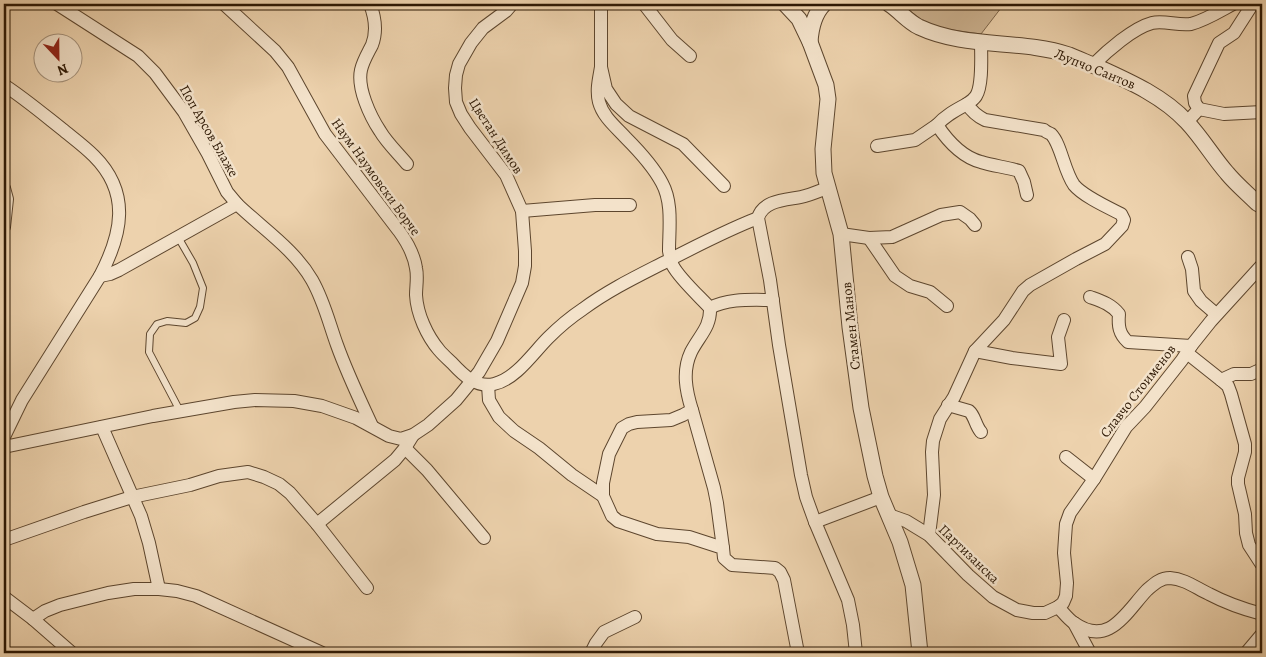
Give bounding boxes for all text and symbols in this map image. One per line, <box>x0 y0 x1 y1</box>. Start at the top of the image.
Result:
north arrow <box>32 32 82 82</box>
street label: Љупчо Сантов <box>1052 44 1139 94</box>
text: N <box>54 59 71 80</box>
street label: Поп Арсов Блаже <box>175 81 243 181</box>
street label: Цветан Димов <box>464 94 528 178</box>
street label: Наум Наумовски Борче <box>327 114 425 240</box>
street label: Стамен Манов <box>837 281 865 371</box>
street label: Славчо Стоименов <box>1096 340 1181 441</box>
street label: Партизанска <box>934 520 1004 588</box>

